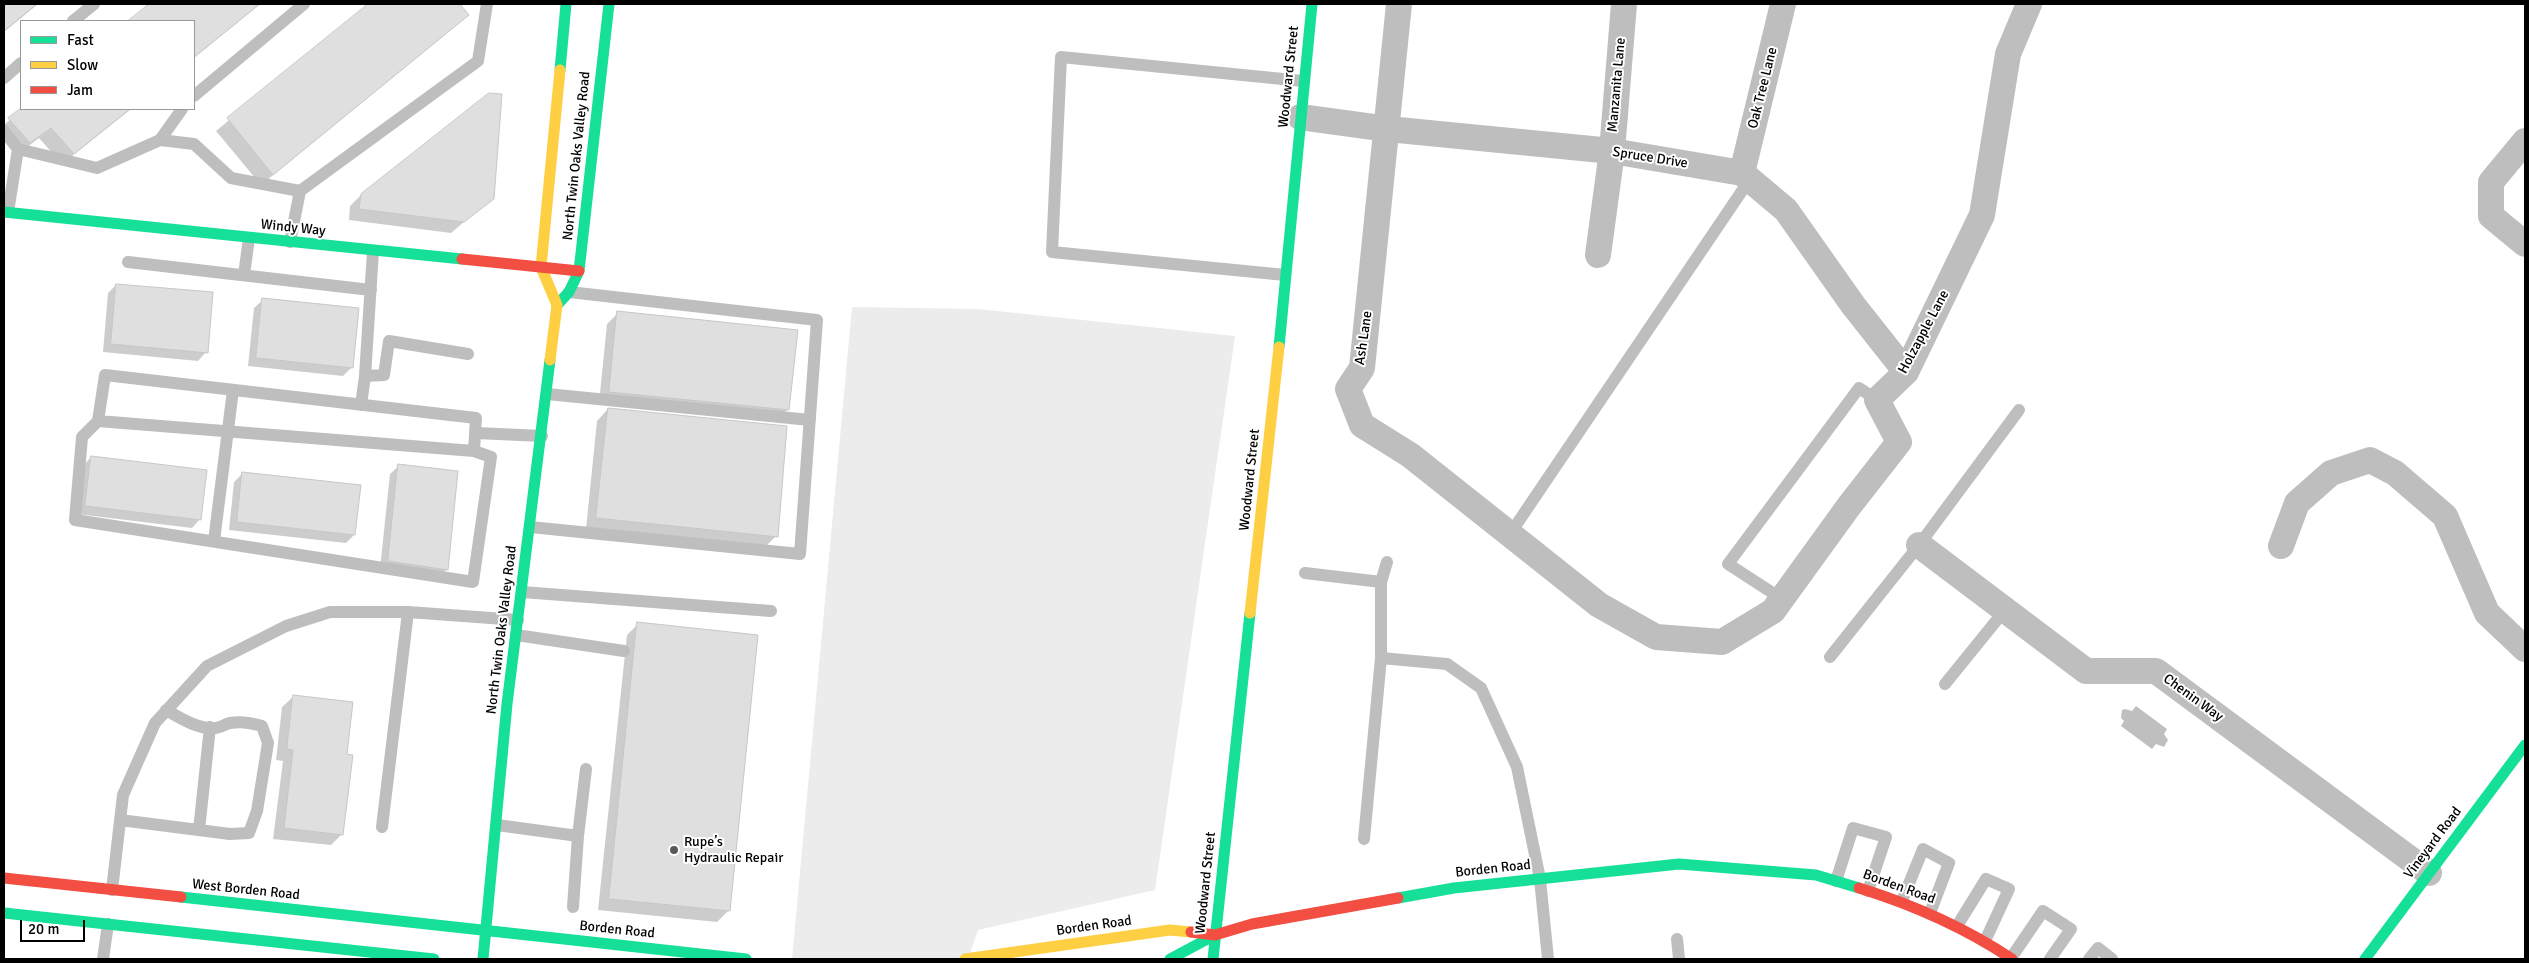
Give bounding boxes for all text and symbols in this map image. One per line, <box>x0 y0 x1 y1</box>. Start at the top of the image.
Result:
legend <box>20 20 195 110</box>
street label: Woodward Street <box>1275 25 1303 129</box>
text: Fast <box>67 31 94 49</box>
street label: Manzanita Lane <box>1605 37 1629 133</box>
street label: Oak Tree Lane <box>1745 46 1781 130</box>
text: Slow <box>67 56 98 74</box>
street label: North Twin Oaks Valley Road <box>560 71 594 241</box>
text: Jam <box>67 81 93 99</box>
street label: Spruce Drive <box>1611 144 1689 172</box>
street label: Windy Way <box>260 216 326 240</box>
street label: Holzapple Lane <box>1895 287 1953 377</box>
street label: Ash Lane <box>1352 310 1376 366</box>
street label: Woodward Street <box>1236 428 1264 532</box>
street label: North Twin Oaks Valley Road <box>483 545 521 715</box>
street label: Chenin Way <box>2160 671 2226 725</box>
street label: Vineyard Road <box>2401 804 2465 882</box>
street label: Woodward Street <box>1192 831 1220 935</box>
place label: Rupe’s Hydraulic Repair <box>684 834 783 866</box>
marker: Rupe’s Hydraulic Repair <box>668 844 680 856</box>
street label: Borden Road <box>1454 857 1532 881</box>
street label: Borden Road <box>1860 866 1938 908</box>
street label: West Borden Road <box>191 876 301 904</box>
scale bar <box>22 910 88 942</box>
street label: Borden Road <box>1055 912 1133 940</box>
street label: Borden Road <box>578 918 656 942</box>
text: 20 m <box>28 920 59 938</box>

